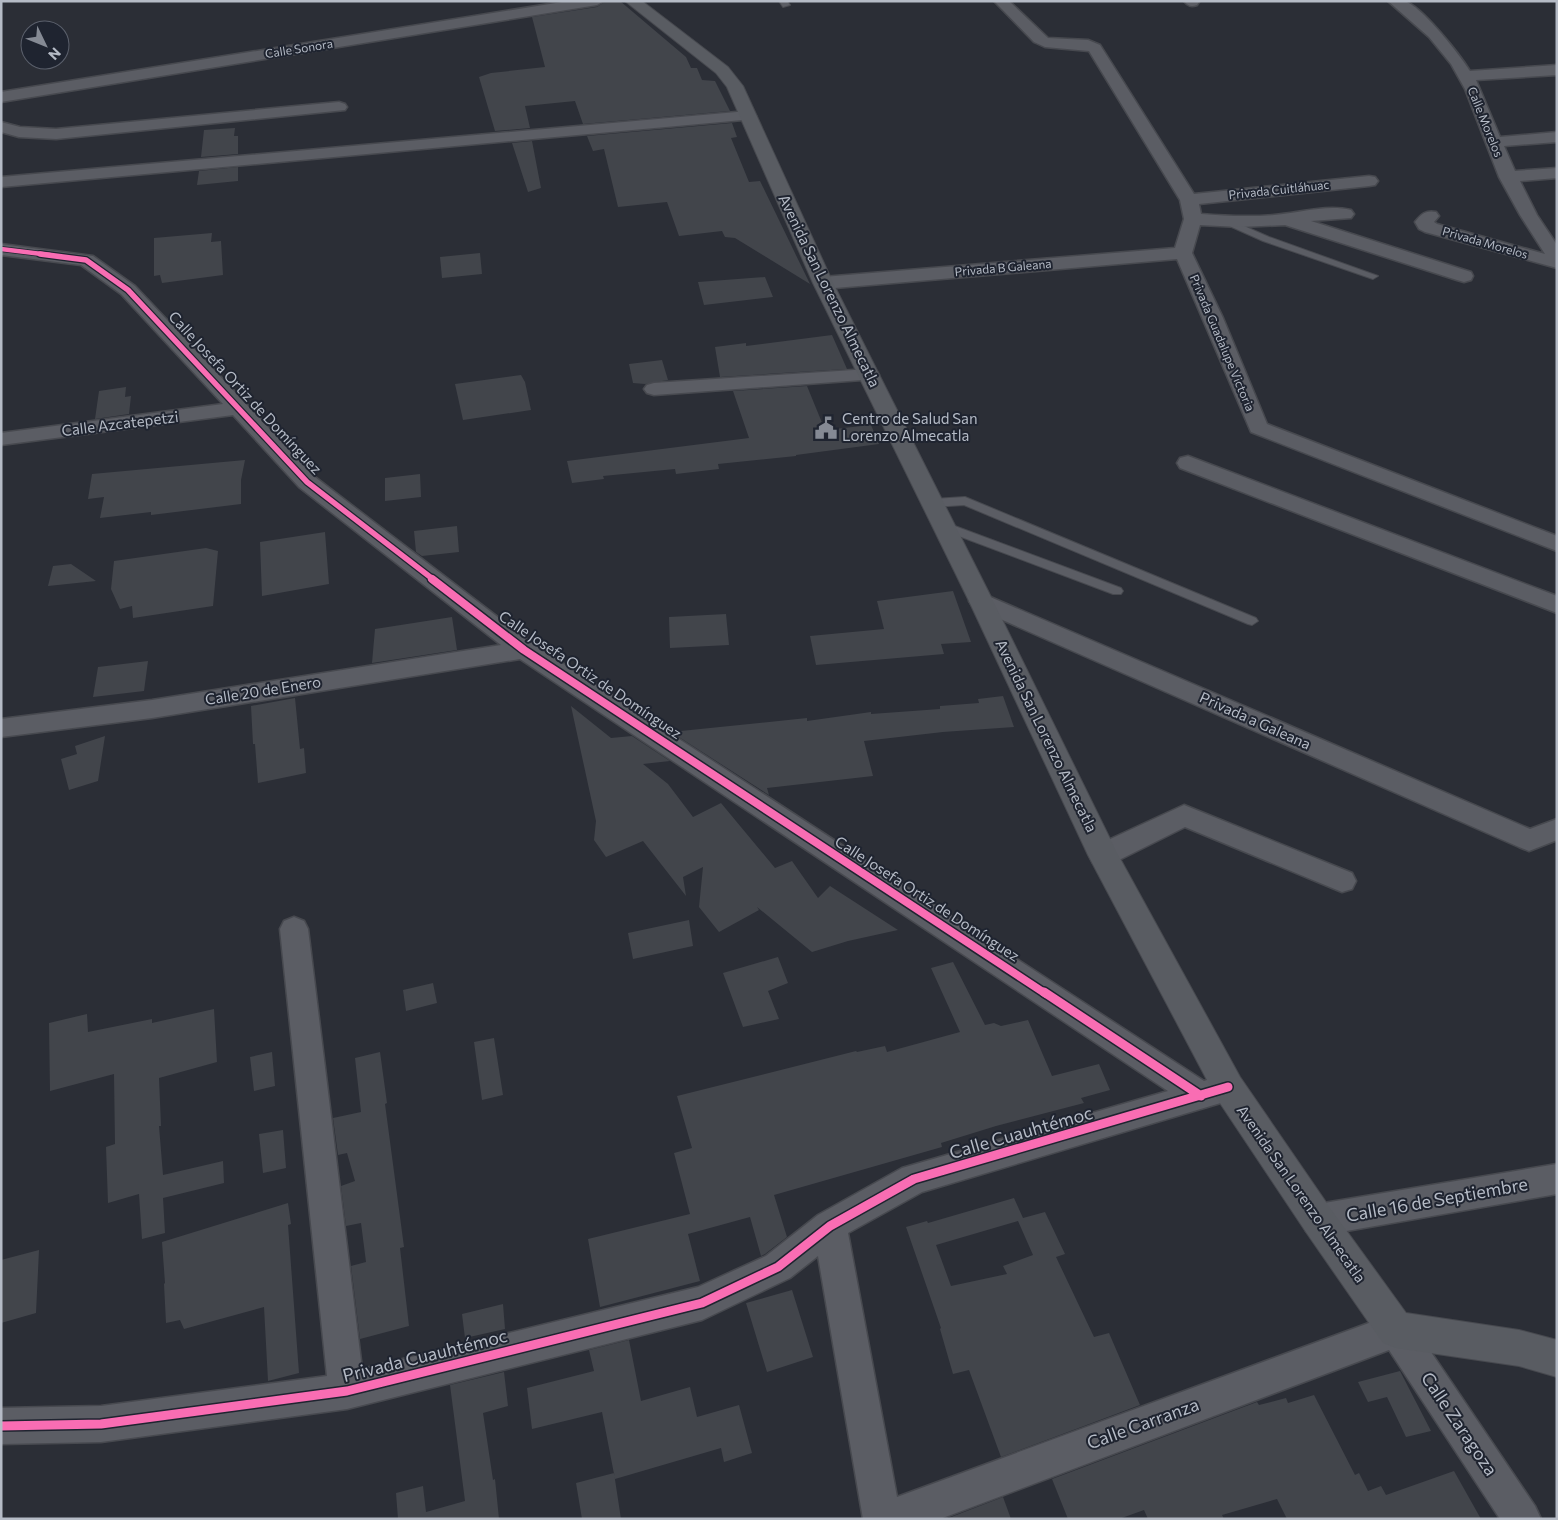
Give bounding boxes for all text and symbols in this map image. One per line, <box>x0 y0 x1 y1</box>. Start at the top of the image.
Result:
north arrow <box>20 20 70 70</box>
street label: Calle Sonora <box>264 36 334 60</box>
text: N <box>45 45 65 64</box>
street label: Calle Morelos <box>1466 85 1506 159</box>
street label: Privada Cuitláhuac <box>1228 177 1330 201</box>
street label: Avenida San Lorenzo Almecatla <box>775 191 885 390</box>
street label: Privada Morelos <box>1441 223 1530 261</box>
street label: Privada B Galeana <box>954 256 1052 278</box>
street label: Privada Guadalupe Victoria <box>1188 272 1258 413</box>
street label: Calle Josefa Ortiz de Domínguez <box>165 307 326 478</box>
street label: Calle Azcatepetzi <box>60 407 179 439</box>
place label: Centro de Salud San Lorenzo Almecatla <box>842 409 978 444</box>
public building icon: Centro de Salud San Lorenzo Almecatla <box>813 415 839 441</box>
street label: Calle Josefa Ortiz de Domínguez <box>496 606 685 742</box>
street label: Avenida San Lorenzo Almecatla <box>992 636 1102 835</box>
street label: Calle 20 de Enero <box>204 672 322 708</box>
street label: Privada a Galeana <box>1197 688 1314 753</box>
street label: Calle Josefa Ortiz de Domínguez <box>832 832 1023 965</box>
street label: Calle Cuauhtémoc <box>947 1101 1095 1163</box>
street label: Avenida San Lorenzo Almecatla <box>1234 1101 1370 1286</box>
street label: Calle 16 de Septiembre <box>1344 1172 1529 1226</box>
street label: Privada Cuauhtémoc <box>340 1324 510 1386</box>
street label: Calle Zaragoza <box>1417 1367 1503 1480</box>
street label: Calle Carranza <box>1084 1393 1202 1454</box>

